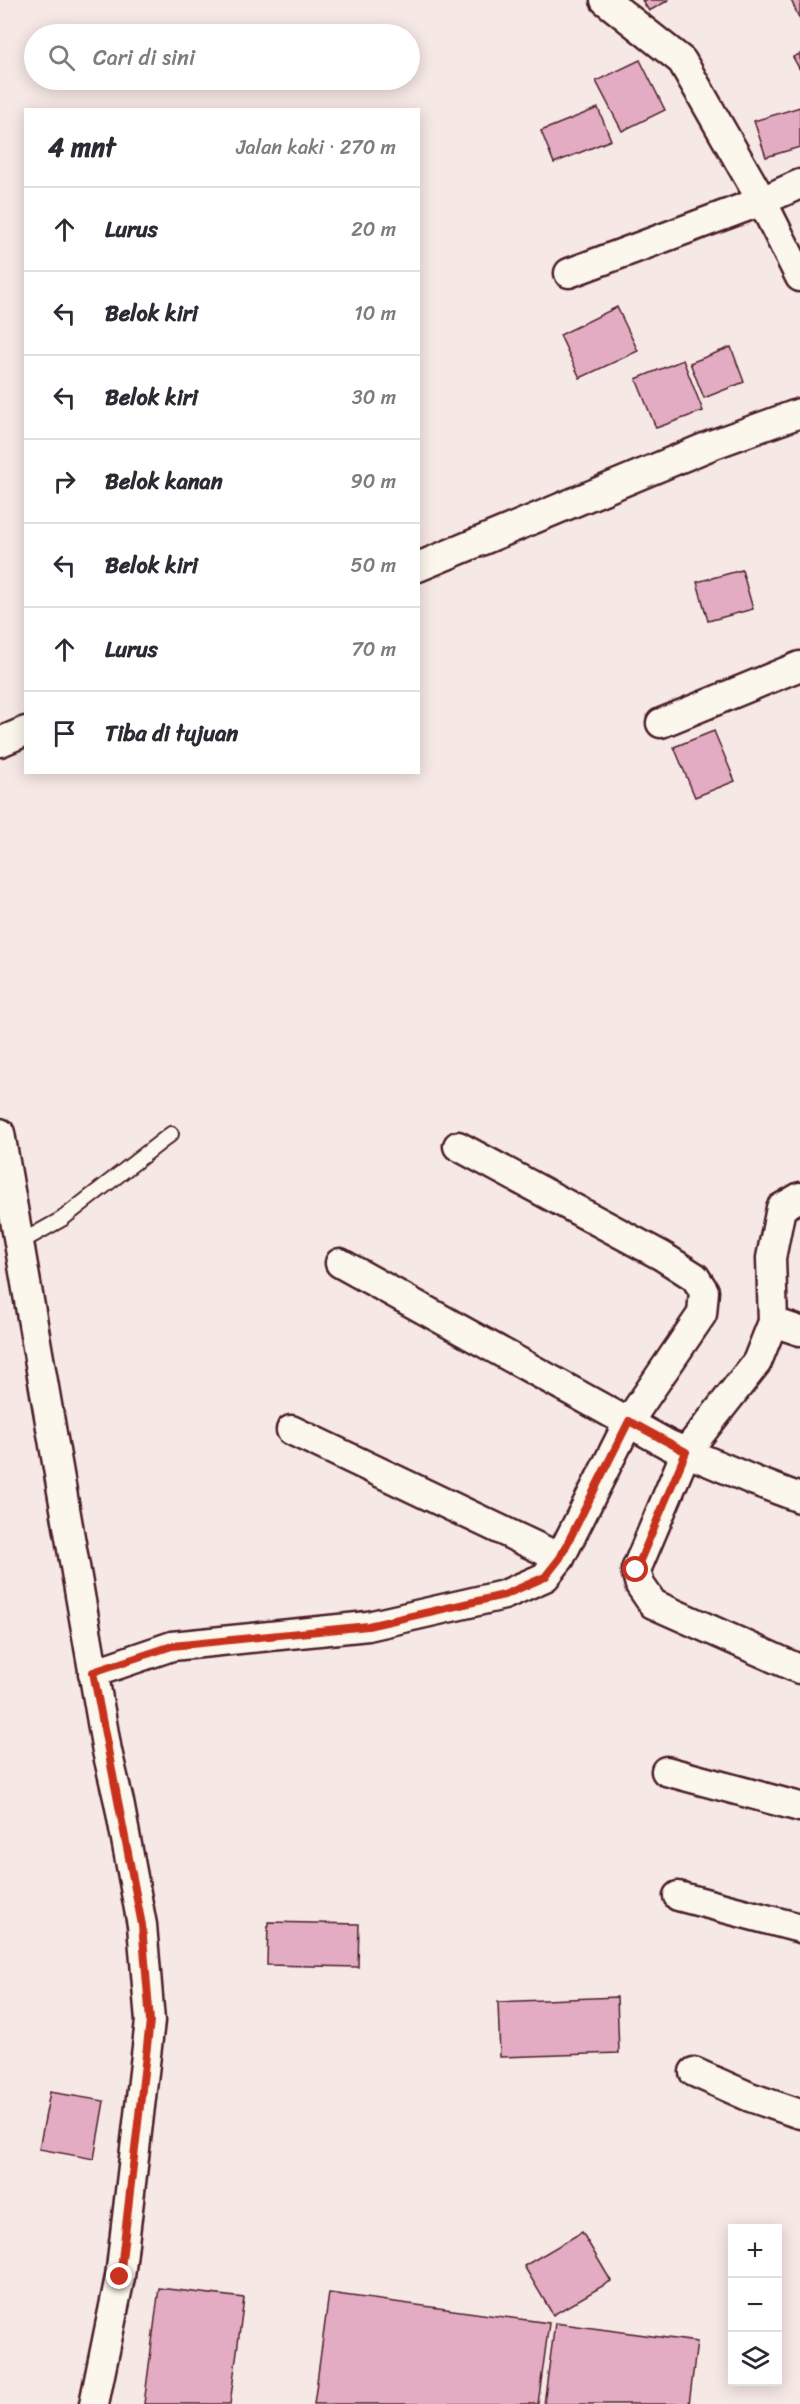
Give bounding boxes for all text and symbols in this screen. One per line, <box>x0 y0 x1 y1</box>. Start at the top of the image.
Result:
search box <box>24 24 420 90</box>
text: Cari di sini <box>93 38 195 77</box>
icon: search <box>45 41 78 74</box>
text: 4 mnt <box>48 124 115 170</box>
text: Jalan kaki · 270 m <box>236 130 396 165</box>
text: Lurus <box>105 210 158 249</box>
text: 20 m <box>351 212 396 247</box>
icon: ahead <box>48 213 81 246</box>
text: Belok kiri <box>105 294 198 333</box>
text: 10 m <box>354 296 396 331</box>
icon: left <box>48 297 81 330</box>
text: Belok kiri <box>105 378 198 417</box>
text: 30 m <box>352 380 396 415</box>
icon: left <box>48 381 81 414</box>
text: Belok kanan <box>105 462 223 501</box>
text: 90 m <box>351 464 396 499</box>
icon: right <box>48 465 81 498</box>
text: Belok kiri <box>105 546 198 585</box>
text: 50 m <box>351 548 396 583</box>
icon: left <box>48 549 81 582</box>
text: Lurus <box>105 630 158 669</box>
text: 70 m <box>351 632 396 667</box>
icon: ahead <box>48 633 81 666</box>
text: Tiba di tujuan <box>105 714 238 753</box>
icon: arrive <box>48 717 81 750</box>
route start <box>622 1556 648 1582</box>
map controls <box>728 2224 782 2386</box>
button: + <box>728 2224 782 2278</box>
route end <box>106 2263 132 2289</box>
button: − <box>728 2278 782 2332</box>
button: layers <box>728 2332 782 2386</box>

